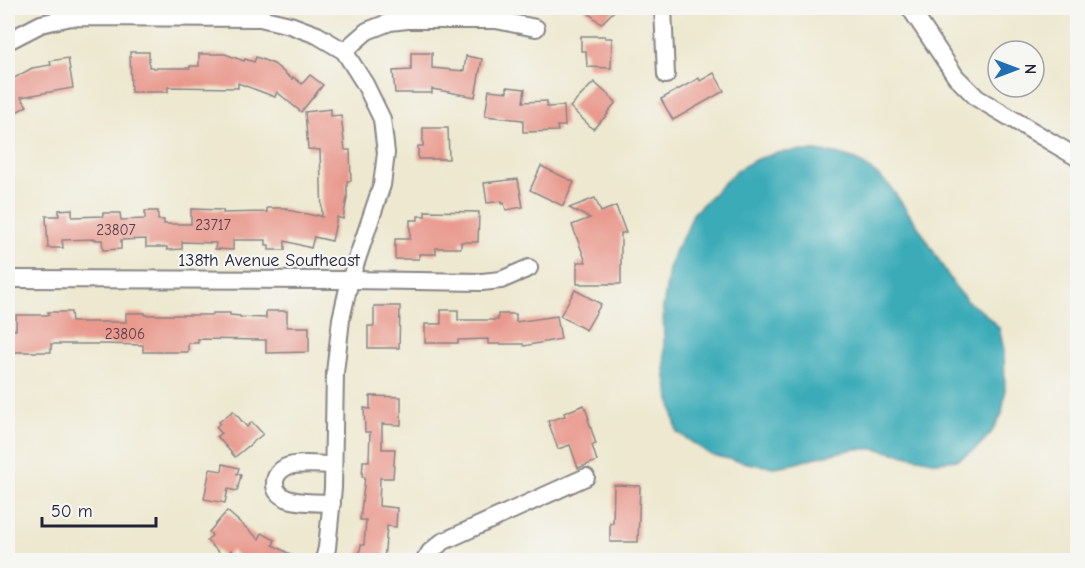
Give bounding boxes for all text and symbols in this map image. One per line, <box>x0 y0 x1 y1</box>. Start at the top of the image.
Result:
north arrow <box>986 39 1046 99</box>
text: N <box>1021 64 1039 74</box>
house number: 23717 <box>195 216 231 234</box>
house number: 23807 <box>96 221 136 239</box>
street label: 138th Avenue Southeast <box>178 250 361 271</box>
house number: 23806 <box>105 325 145 343</box>
scale bar <box>42 490 156 528</box>
text: 50 m <box>51 501 93 522</box>

